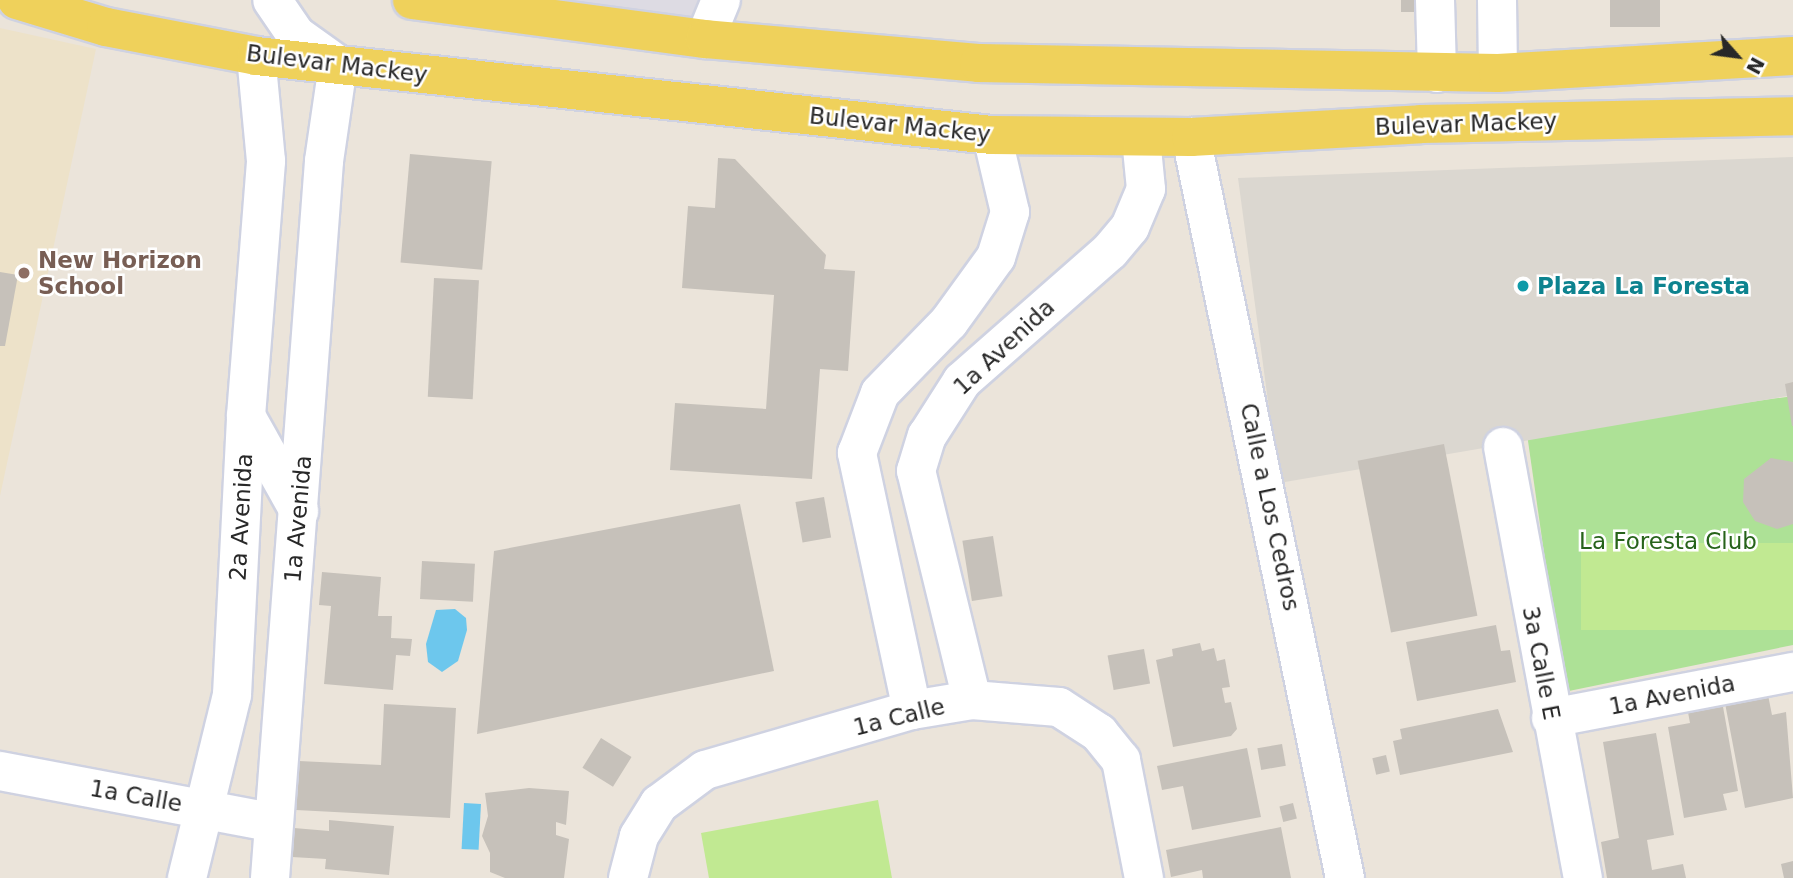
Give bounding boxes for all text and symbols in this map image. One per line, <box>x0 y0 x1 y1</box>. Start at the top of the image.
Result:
north arrow <box>1702 21 1772 91</box>
street label: Bulevar Mackey <box>245 39 429 89</box>
text: N <box>1742 54 1769 78</box>
street label: Bulevar Mackey <box>808 102 992 148</box>
street label: Bulevar Mackey <box>1374 107 1558 141</box>
place label: New Horizon School <box>38 246 202 300</box>
marker: New Horizon School <box>16 265 32 281</box>
place label: Plaza La Foresta <box>1537 272 1750 300</box>
marker: Plaza La Foresta <box>1515 278 1531 294</box>
street label: 1a Avenida <box>948 293 1060 401</box>
street label: Calle a Los Cedros <box>1235 401 1305 613</box>
street label: 2a Avenida <box>224 452 258 582</box>
street label: 1a Avenida <box>279 454 317 584</box>
park label: La Foresta Club <box>1579 527 1757 555</box>
street label: 3a Calle E <box>1516 604 1566 722</box>
street label: 1a Avenida <box>1607 669 1737 721</box>
street label: 1a Calle <box>850 692 948 742</box>
street label: 1a Calle <box>88 774 184 818</box>

